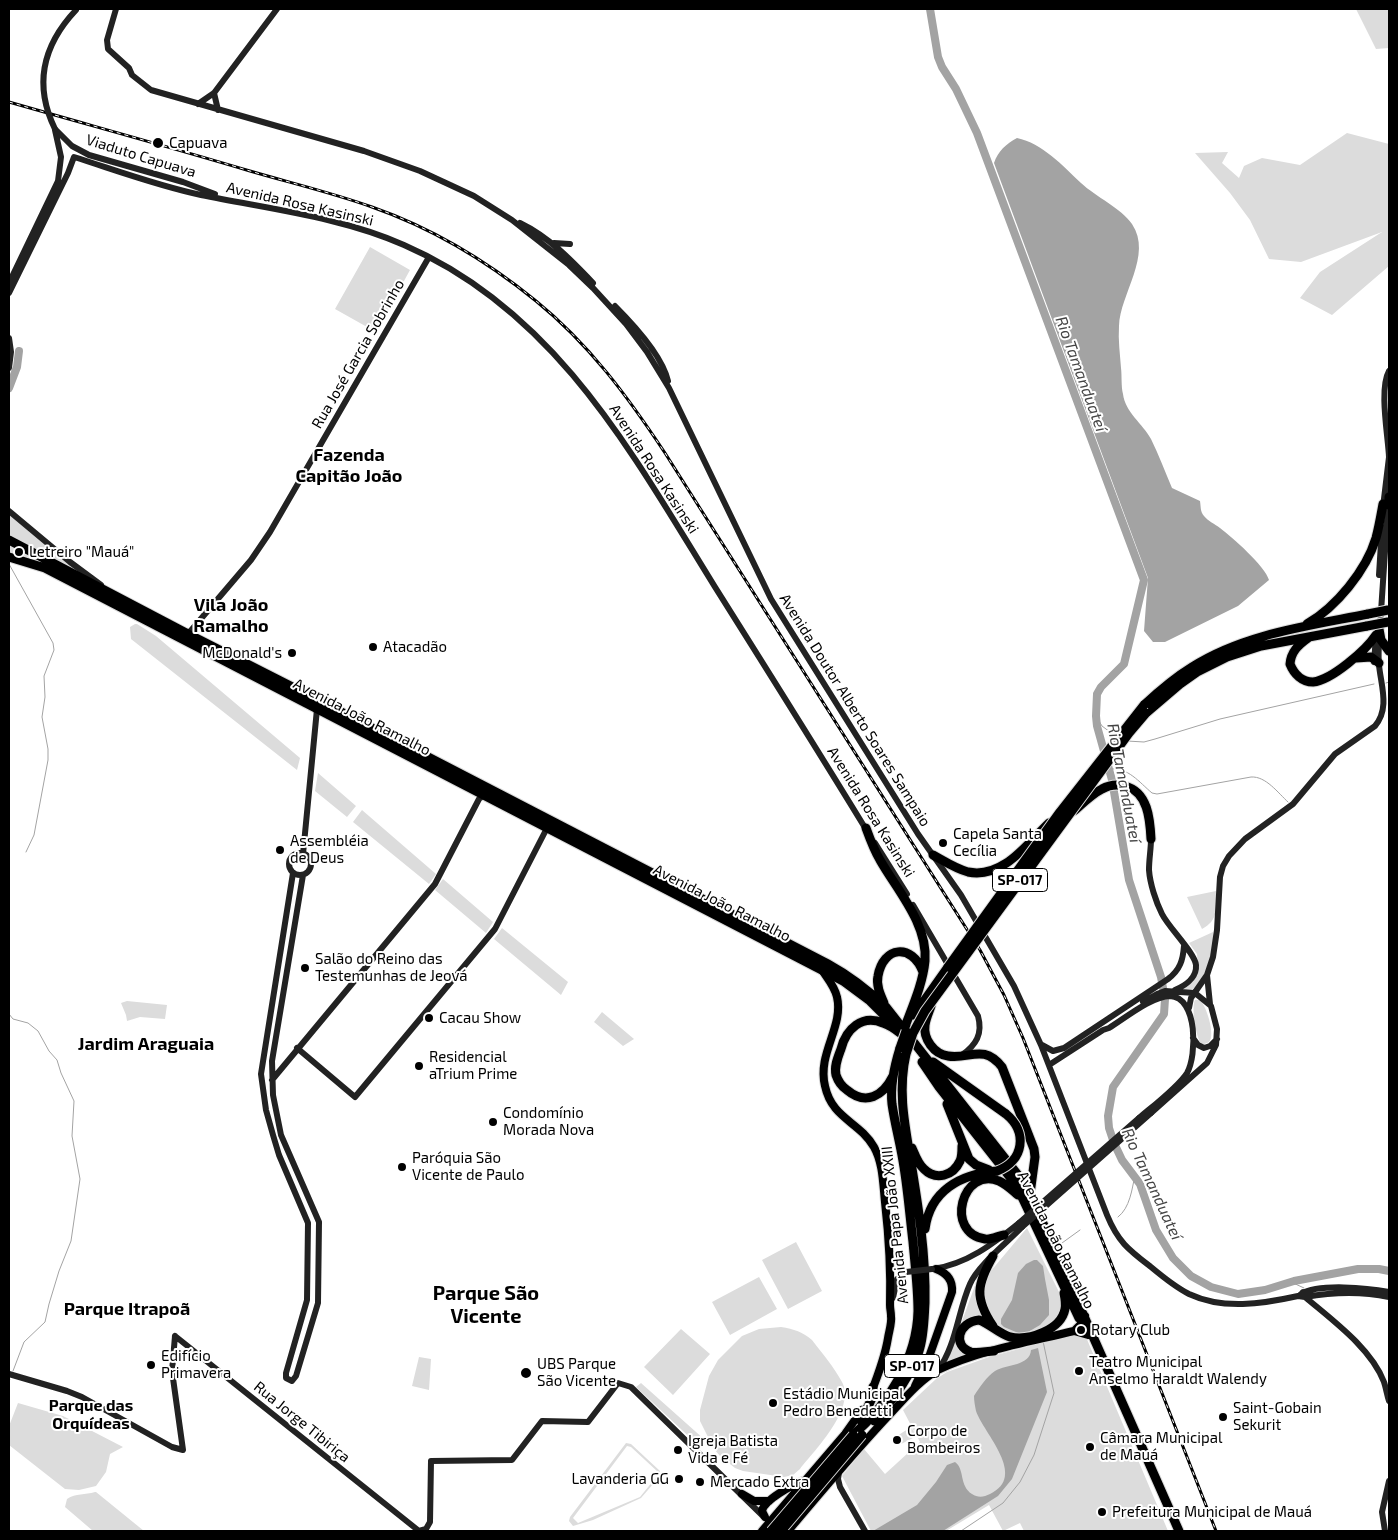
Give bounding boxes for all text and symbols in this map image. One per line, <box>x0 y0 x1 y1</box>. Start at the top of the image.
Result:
street label: Viaduto Capuava <box>84 131 198 181</box>
place label: Capuava <box>169 134 227 152</box>
marker: Capuava <box>151 136 165 150</box>
street label: Avenida Rosa Kasinski <box>225 178 375 230</box>
street label: Rua José Garcia Sobrinho <box>308 276 408 432</box>
water label: Rio Tamanduateí <box>1051 314 1111 434</box>
street label: Avenida Rosa Kasinski <box>605 401 703 537</box>
district label: Fazenda Capitão João <box>296 444 402 486</box>
place label: Letreiro "Mauá" <box>29 543 134 561</box>
marker: Letreiro "Mauá" <box>13 546 25 558</box>
street label: Avenida Doutor Alberto Soares Sampaio <box>776 590 934 830</box>
district label: Vila João Ramalho <box>193 594 269 636</box>
place label: Atacadão <box>383 638 447 656</box>
marker: Atacadão <box>367 641 379 653</box>
place label: McDonald's <box>202 644 282 662</box>
marker: McDonald's <box>286 647 298 659</box>
street label: Avenida João Ramalho <box>290 675 434 759</box>
water label: Rio Tamanduateí <box>1103 722 1145 844</box>
street label: Avenida Rosa Kasinski <box>823 743 919 881</box>
place label: Capela Santa Cecília <box>953 825 1042 860</box>
place label: Assembléia de Deus <box>290 832 369 867</box>
marker: Capela Santa Cecília <box>937 837 949 849</box>
marker: Assembléia de Deus <box>274 844 286 856</box>
street label: Avenida João Ramalho <box>650 861 794 945</box>
road number: SP-017 <box>992 868 1048 892</box>
place label: Salão do Reino das Testemunhas de Jeová <box>315 950 467 985</box>
marker: Salão do Reino das Testemunhas de Jeová <box>299 962 311 974</box>
place label: Cacau Show <box>439 1009 521 1027</box>
marker: Cacau Show <box>423 1012 435 1024</box>
district label: Jardim Araguaia <box>78 1033 214 1055</box>
place label: Residencial aTrium Prime <box>429 1048 517 1083</box>
marker: Residencial aTrium Prime <box>413 1060 425 1072</box>
place label: Condomínio Morada Nova <box>503 1104 594 1139</box>
marker: Condomínio Morada Nova <box>487 1116 499 1128</box>
water label: Rio Tamanduateí <box>1118 1125 1186 1243</box>
street label: Avenida Papa João XXIII <box>878 1145 912 1305</box>
place label: Paróquia São Vicente de Paulo <box>412 1149 524 1184</box>
marker: Paróquia São Vicente de Paulo <box>396 1161 408 1173</box>
street label: Avenida João Ramalho <box>1014 1168 1098 1312</box>
district label: Parque São Vicente <box>433 1281 539 1328</box>
district label: Parque Itrapoã <box>64 1298 190 1320</box>
place label: Rotary Club <box>1091 1321 1170 1339</box>
marker: Rotary Club <box>1075 1324 1087 1336</box>
place label: Edifício Primavera <box>161 1347 231 1382</box>
place label: Teatro Municipal Anselmo Haraldt Walendy <box>1089 1353 1267 1388</box>
road number: SP-017 <box>884 1354 940 1378</box>
place label: UBS Parque São Vicente <box>537 1355 616 1390</box>
marker: Edifício Primavera <box>145 1359 157 1371</box>
marker: Teatro Municipal Anselmo Haraldt Walendy <box>1073 1365 1085 1377</box>
marker: UBS Parque São Vicente <box>519 1366 533 1380</box>
street label: Rua Jorge Tibiriça <box>250 1378 354 1466</box>
place label: Estádio Municipal Pedro Benedetti <box>783 1385 904 1420</box>
district label: Parque das Orquídeas <box>49 1396 133 1434</box>
marker: Estádio Municipal Pedro Benedetti <box>767 1397 779 1409</box>
place label: Saint-Gobain Sekurit <box>1233 1399 1322 1434</box>
marker: Saint-Gobain Sekurit <box>1217 1411 1229 1423</box>
place label: Corpo de Bombeiros <box>907 1422 980 1457</box>
place label: Câmara Municipal de Mauá <box>1100 1429 1222 1464</box>
place label: Igreja Batista Vida e Fé <box>688 1432 778 1467</box>
marker: Corpo de Bombeiros <box>891 1434 903 1446</box>
marker: Câmara Municipal de Mauá <box>1084 1441 1096 1453</box>
marker: Igreja Batista Vida e Fé <box>672 1444 684 1456</box>
place label: Lavanderia GG <box>571 1470 669 1488</box>
marker: Lavanderia GG <box>673 1473 685 1485</box>
place label: Mercado Extra <box>710 1473 809 1491</box>
marker: Mercado Extra <box>694 1476 706 1488</box>
place label: Prefeitura Municipal de Mauá <box>1112 1503 1312 1521</box>
marker: Prefeitura Municipal de Mauá <box>1096 1506 1108 1518</box>

